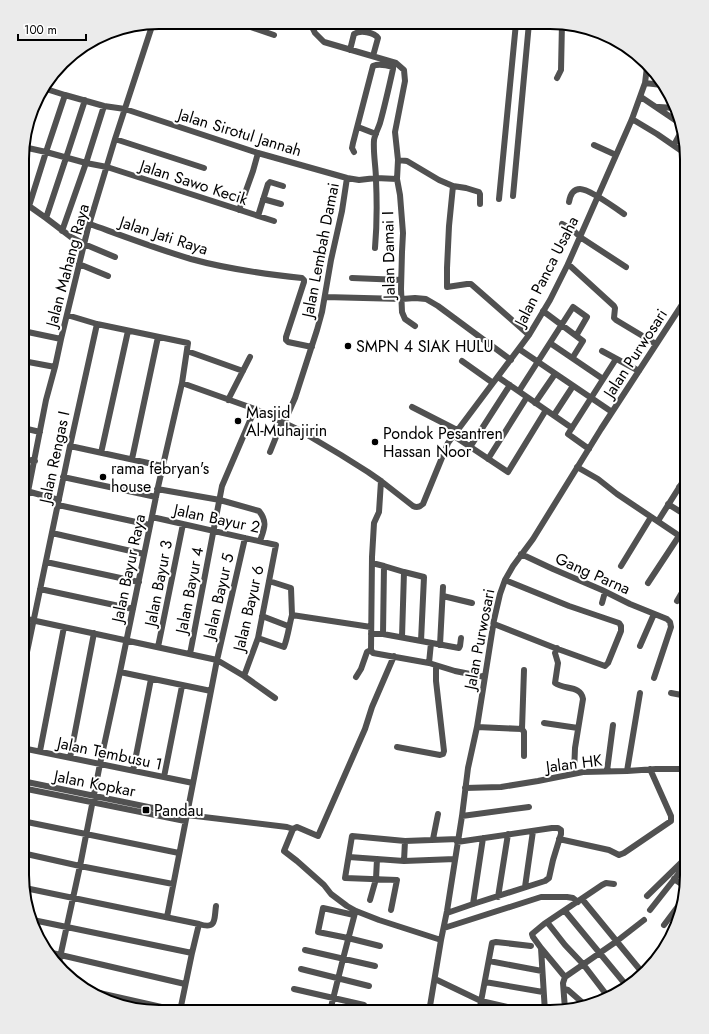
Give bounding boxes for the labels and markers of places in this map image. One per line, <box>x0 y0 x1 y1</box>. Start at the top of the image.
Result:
place label: SMPN 4 SIAK HULU <box>356 335 494 358</box>
marker: SMPN 4 SIAK HULU <box>343 341 353 351</box>
place label: Masjid Al-Muhajirin <box>246 401 327 442</box>
marker: Masjid Al-Muhajirin <box>233 416 243 426</box>
place label: Pondok Pesantren Hassan Noor <box>383 422 503 463</box>
marker: Pondok Pesantren Hassan Noor <box>370 437 380 447</box>
place label: rama febryan's house <box>111 457 209 498</box>
marker: rama febryan's house <box>98 472 108 482</box>
place label: Pandau <box>154 799 204 822</box>
marker: Pandau <box>141 805 151 815</box>

